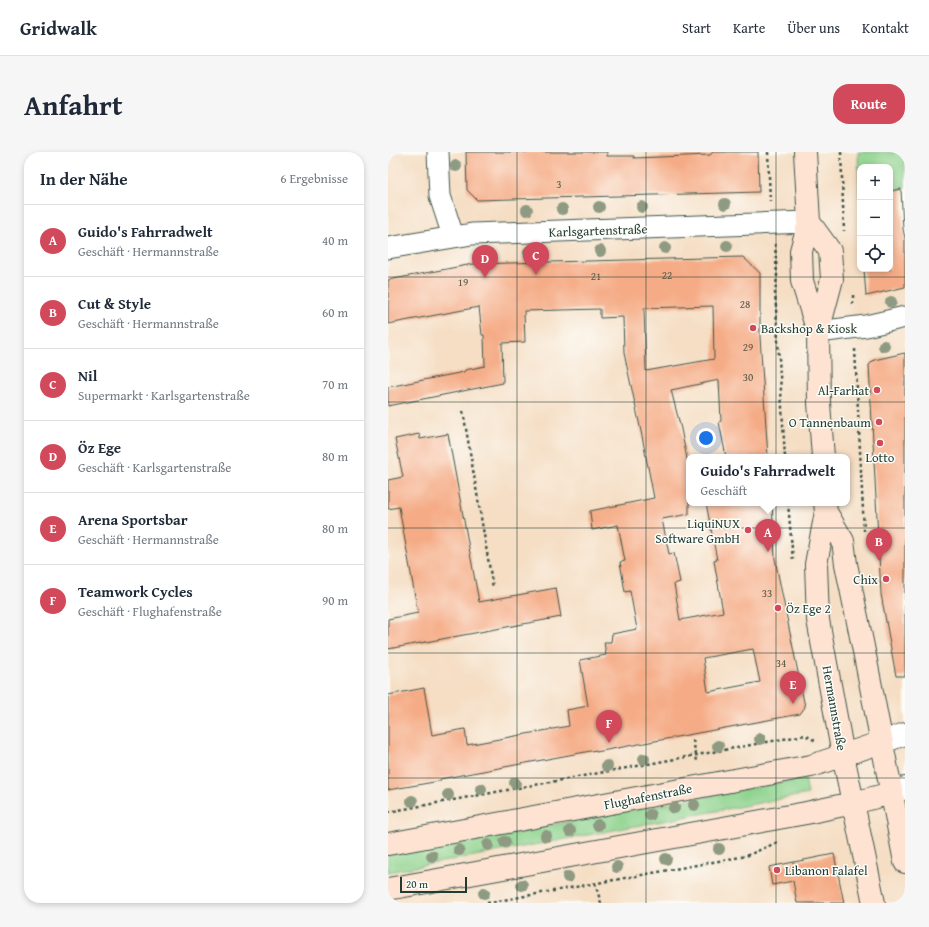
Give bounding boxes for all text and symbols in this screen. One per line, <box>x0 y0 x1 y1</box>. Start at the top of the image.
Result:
text: Gridwalk <box>20 14 97 42</box>
text: Start <box>682 18 711 38</box>
text: Karte <box>733 18 765 38</box>
text: Über uns <box>787 18 840 38</box>
text: Kontakt <box>862 18 909 38</box>
text: Anfahrt <box>24 84 123 125</box>
button: Route <box>833 84 905 124</box>
map controls <box>857 164 893 272</box>
button: + <box>857 164 893 200</box>
text: In der Nähe <box>40 166 128 191</box>
text: 6 Ergebnisse <box>280 169 348 188</box>
house number: 3 <box>556 176 562 192</box>
button: − <box>857 200 893 236</box>
street label: Karlsgartenstraße <box>548 219 648 242</box>
text: Guido's Fahrradwelt <box>78 221 213 242</box>
text: A <box>49 231 57 250</box>
text: 40 m <box>322 231 348 250</box>
button: locate <box>857 236 893 272</box>
text: Geschäft · Hermannstraße <box>78 242 219 261</box>
pin: C <box>523 242 549 275</box>
pin: D <box>472 245 498 278</box>
house number: 22 <box>662 267 672 283</box>
house number: 21 <box>591 268 601 284</box>
house number: 19 <box>458 274 468 290</box>
text: Cut & Style <box>78 293 151 314</box>
house number: 28 <box>740 296 750 312</box>
text: B <box>49 303 57 322</box>
text: 60 m <box>322 303 348 322</box>
text: Geschäft · Hermannstraße <box>78 314 219 333</box>
place label: Backshop & Kiosk <box>761 319 857 338</box>
marker: Backshop & Kiosk <box>748 323 758 333</box>
house number: 29 <box>743 339 753 355</box>
text: Nil <box>78 365 97 386</box>
house number: 30 <box>743 369 753 385</box>
text: C <box>49 375 57 394</box>
text: 70 m <box>322 375 348 394</box>
place label: Al-Farhat <box>818 381 869 400</box>
marker: Al-Farhat <box>872 385 882 395</box>
text: Supermarkt · Karlsgartenstraße <box>78 386 250 405</box>
place label: O Tannenbaum <box>789 413 871 432</box>
marker: O Tannenbaum <box>874 417 884 427</box>
your location <box>696 428 716 448</box>
text: Öz Ege <box>78 437 121 458</box>
marker: Lotto <box>875 438 885 448</box>
text: D <box>49 447 57 466</box>
text: 80 m <box>322 447 348 466</box>
place label: Lotto <box>866 448 895 467</box>
popup <box>686 454 850 506</box>
text: Geschäft · Karlsgartenstraße <box>78 458 231 477</box>
text: Guido's Fahrradwelt <box>701 460 835 481</box>
text: Geschäft <box>701 481 747 500</box>
text: Arena Sportsbar <box>78 509 188 530</box>
place label: LiquiNUX Software GmbH <box>655 514 740 548</box>
text: E <box>50 519 56 538</box>
text: 80 m <box>322 519 348 538</box>
pin: A <box>755 519 781 552</box>
marker: LiquiNUX Software GmbH <box>743 525 753 535</box>
pin: B <box>866 528 892 561</box>
text: Geschäft · Hermannstraße <box>78 530 219 549</box>
place label: Chix <box>853 570 878 589</box>
marker: Chix <box>881 574 891 584</box>
text: Teamwork Cycles <box>78 581 193 602</box>
house number: 33 <box>762 585 772 601</box>
text: F <box>50 591 56 610</box>
text: 90 m <box>322 591 348 610</box>
place label: Öz Ege 2 <box>786 599 831 618</box>
text: Geschäft · Flughafenstraße <box>78 602 222 621</box>
marker: Öz Ege 2 <box>773 603 783 613</box>
house number: 34 <box>776 655 786 671</box>
street label: Hermannstraße <box>818 664 851 752</box>
pin: E <box>780 671 806 704</box>
pin: F <box>596 710 622 743</box>
street label: Flughafenstraße <box>602 779 694 814</box>
place label: Libanon Falafel <box>785 861 868 880</box>
marker: Libanon Falafel <box>772 865 782 875</box>
scale bar <box>400 875 467 894</box>
text: 20 m <box>406 876 428 892</box>

